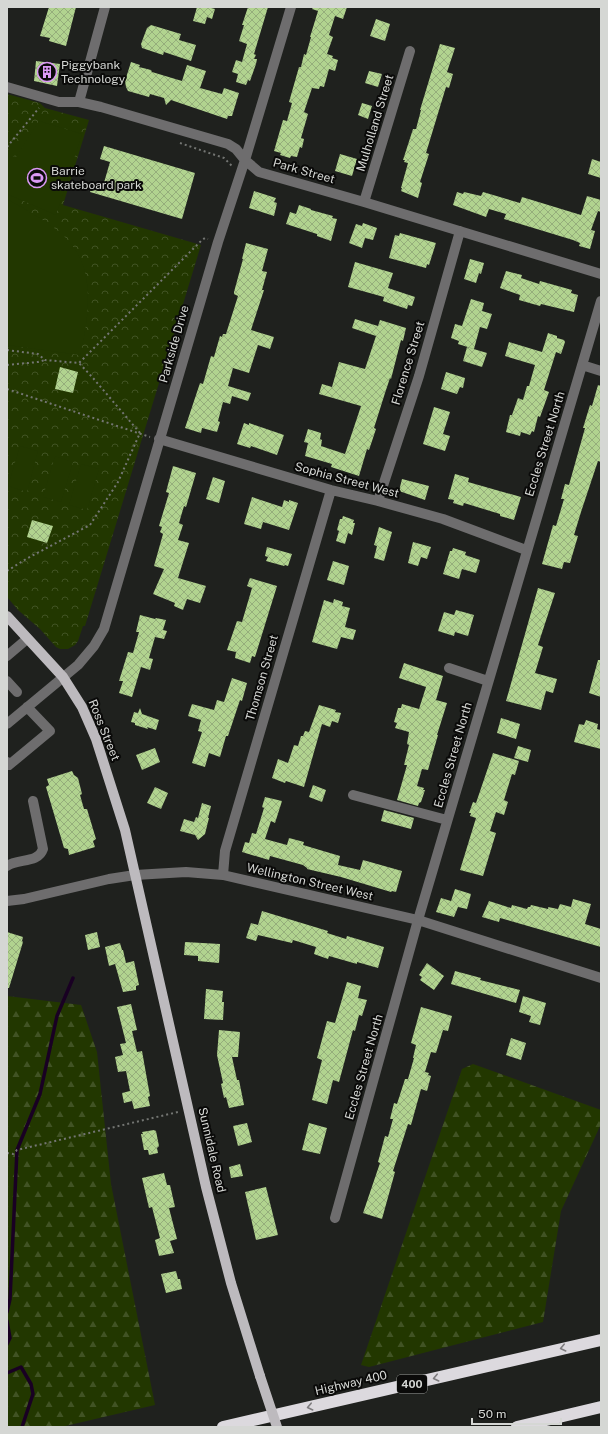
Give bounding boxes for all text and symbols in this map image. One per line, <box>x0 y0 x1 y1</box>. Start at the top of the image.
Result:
place label: Piggybank Technology <box>61 58 126 86</box>
building icon: Piggybank Technology <box>36 61 58 83</box>
street label: Mulholland Street <box>354 73 397 173</box>
street label: Park Street <box>272 156 337 187</box>
place label: Barrie skateboard park <box>51 164 142 192</box>
sports icon: Barrie skateboard park <box>26 167 48 189</box>
street label: Parkside Drive <box>156 303 192 384</box>
street label: Florence Street <box>389 319 427 407</box>
street label: Eccles Street North <box>522 390 568 498</box>
street label: Sophia Street West <box>293 459 401 501</box>
street label: Thomson Street <box>243 633 281 723</box>
street label: Ross Street <box>85 697 123 763</box>
street label: Eccles Street North <box>431 701 475 809</box>
street label: Wellington Street West <box>245 861 375 903</box>
street label: Eccles Street North <box>342 1013 386 1121</box>
street label: Sunnidale Road <box>195 1106 229 1194</box>
one-way arrow <box>560 1344 566 1352</box>
street label: Highway 400 <box>314 1368 388 1398</box>
one-way arrow <box>433 1374 440 1382</box>
road number: 400 <box>397 1375 427 1393</box>
scale bar <box>472 1400 561 1426</box>
one-way arrow <box>307 1403 313 1411</box>
text: 50 m <box>478 1407 506 1421</box>

